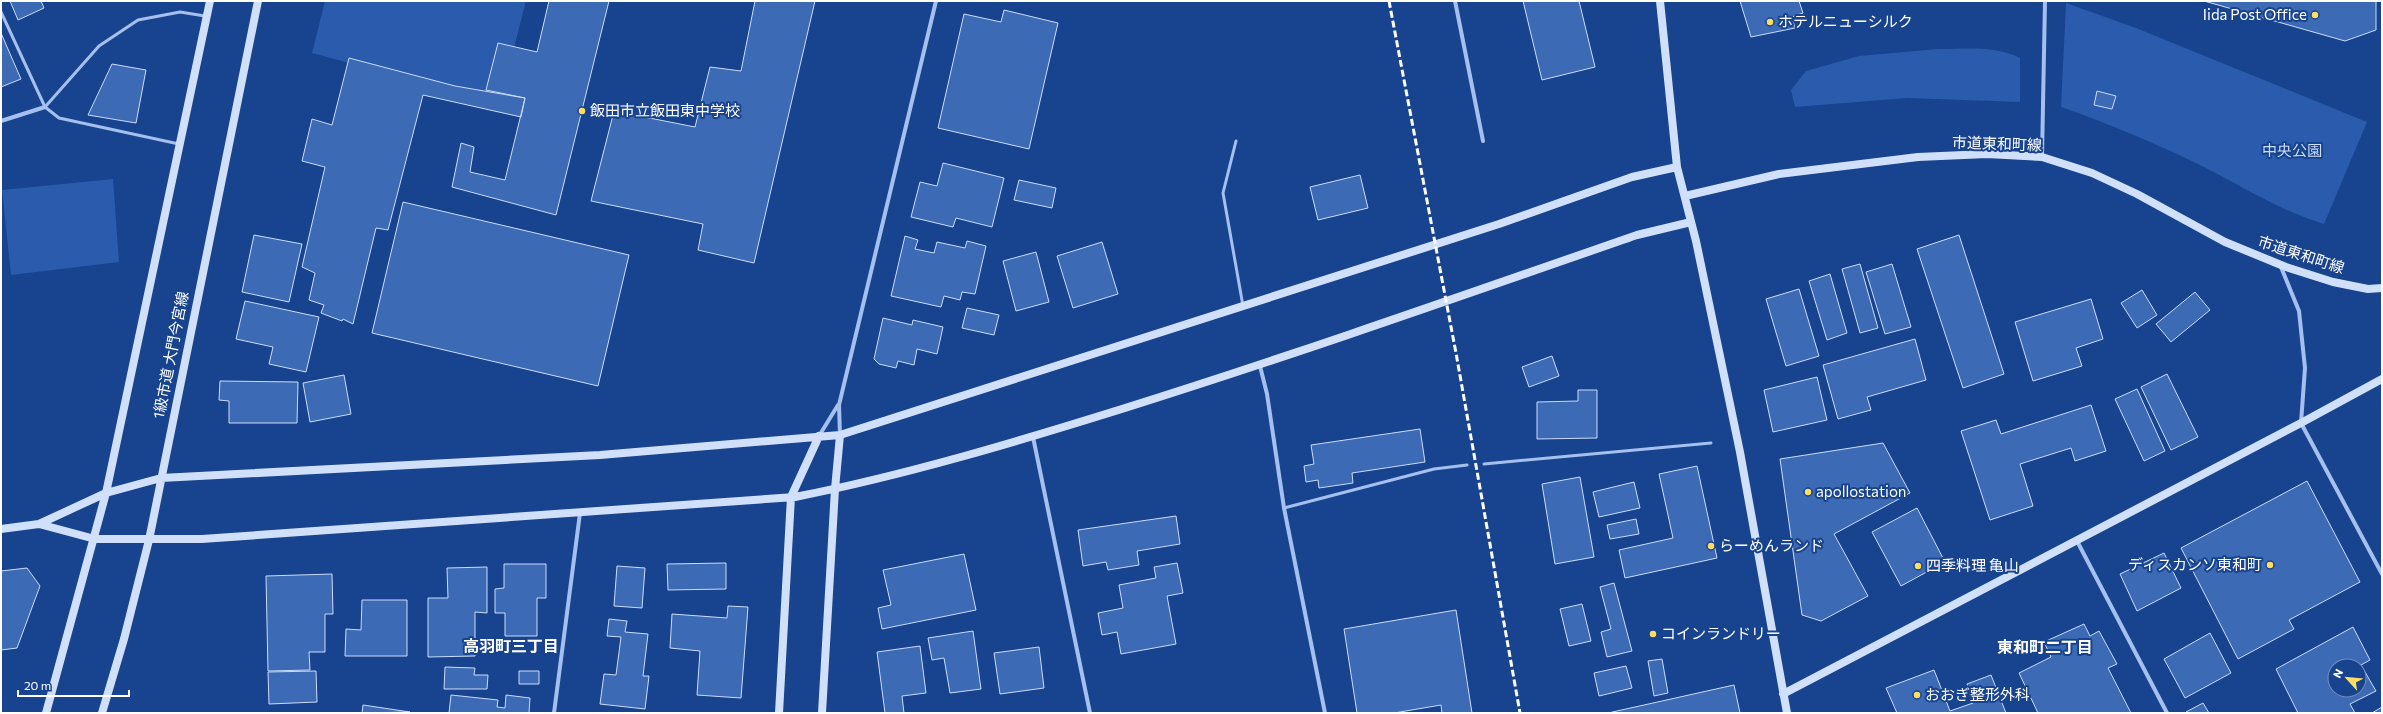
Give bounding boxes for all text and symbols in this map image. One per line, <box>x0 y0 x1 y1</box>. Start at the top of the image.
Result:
place label: Iida Post Office <box>2203 5 2307 23</box>
marker: Iida Post Office <box>2310 10 2320 20</box>
place label: ホテルニューシルク <box>1778 12 1913 30</box>
marker: ホテルニューシルク <box>1765 17 1775 27</box>
place label: 飯田市立飯田東中学校 <box>590 101 740 119</box>
marker: 飯田市立飯田東中学校 <box>577 106 587 116</box>
street label: 市道東和町線 <box>1952 132 2042 154</box>
park label: 中央公園 <box>2262 141 2322 159</box>
street label: 市道東和町線 <box>2256 232 2347 277</box>
street label: 1級市道 大門今宮線 <box>149 290 191 420</box>
place label: apollostation <box>1816 482 1906 500</box>
marker: apollostation <box>1803 487 1813 497</box>
place label: らーめんランド <box>1719 536 1824 554</box>
marker: らーめんランド <box>1706 541 1716 551</box>
place label: ディスカンソ東和町 <box>2128 555 2262 573</box>
place label: 四季料理 亀山 <box>1926 556 2019 574</box>
marker: ディスカンソ東和町 <box>2265 560 2275 570</box>
marker: 四季料理 亀山 <box>1913 561 1923 571</box>
place label: コインランドリー <box>1661 624 1781 642</box>
marker: コインランドリー <box>1648 629 1658 639</box>
district label: 高羽町三丁目 <box>463 636 559 655</box>
district label: 東和町二丁目 <box>1997 637 2093 656</box>
north arrow <box>2327 658 2367 698</box>
text: N <box>2330 667 2345 680</box>
scale bar <box>18 672 129 698</box>
text: 20 m <box>24 678 51 692</box>
place label: おおぎ整形外科 <box>1925 685 2030 703</box>
marker: おおぎ整形外科 <box>1912 690 1922 700</box>

